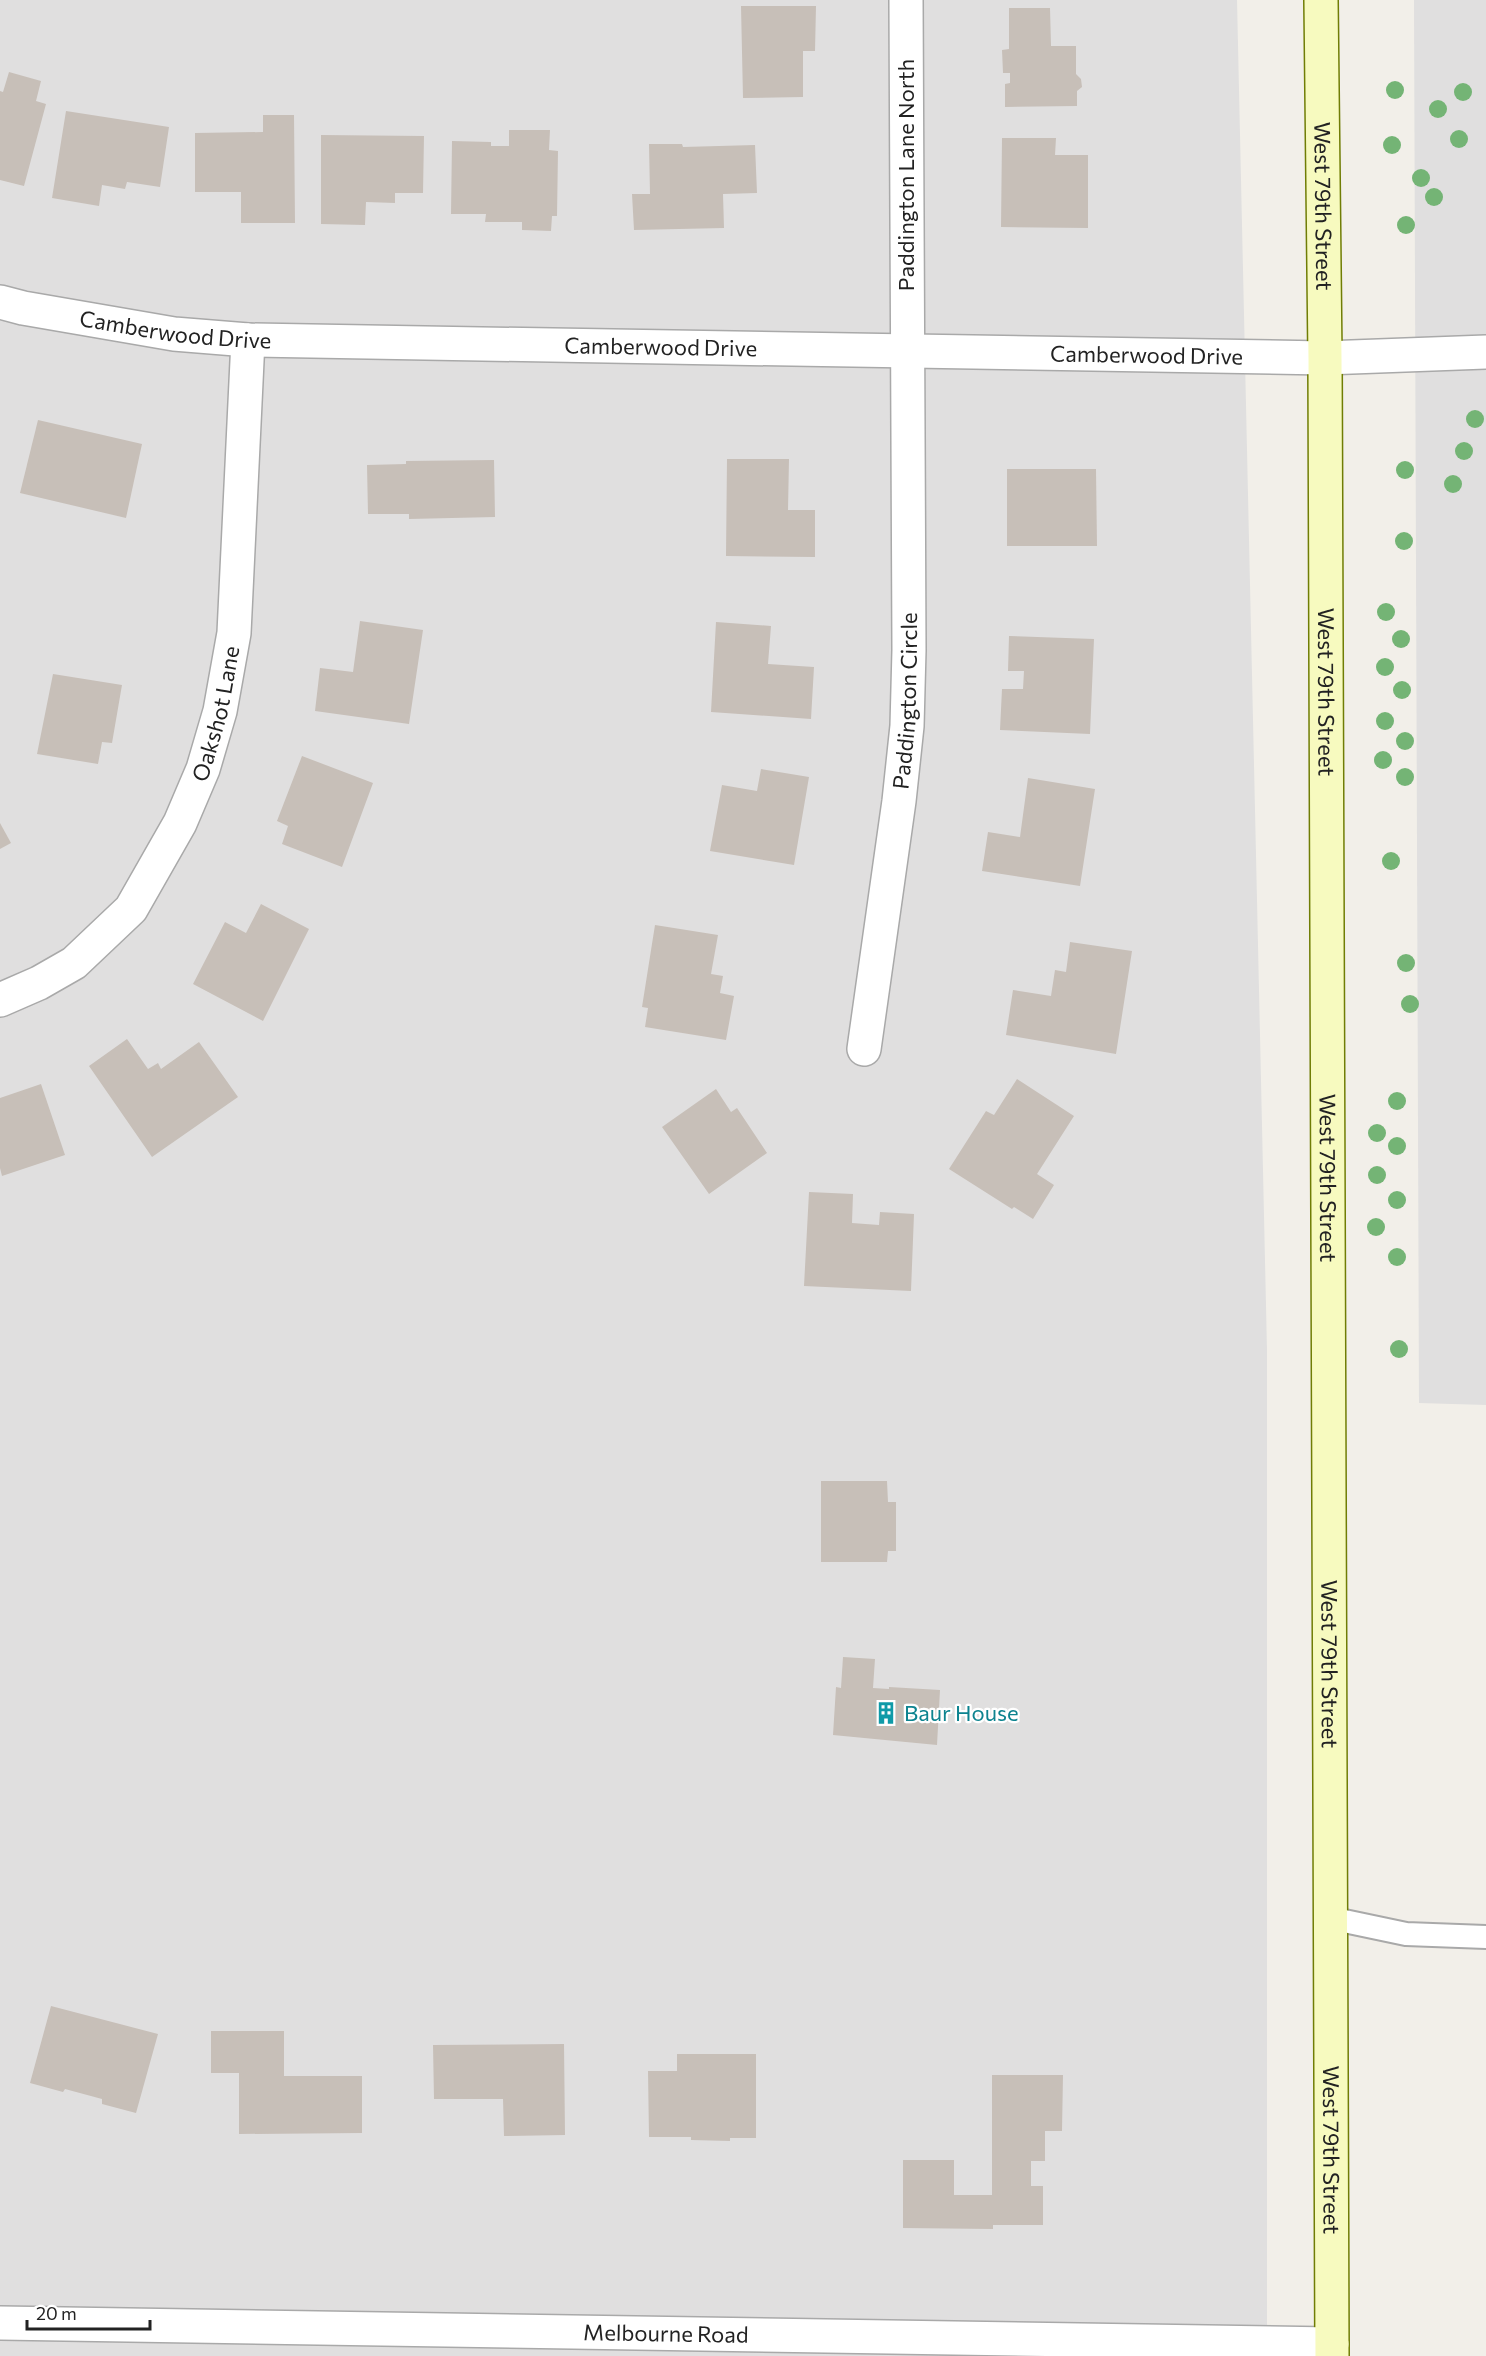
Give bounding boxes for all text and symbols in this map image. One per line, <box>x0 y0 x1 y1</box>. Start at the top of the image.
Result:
street label: Paddington Lane North <box>892 59 919 291</box>
street label: West 79th Street <box>1309 121 1338 290</box>
street label: Camberwood Drive <box>78 304 271 353</box>
street label: Camberwood Drive <box>564 331 757 362</box>
street label: Camberwood Drive <box>1050 339 1243 370</box>
street label: West 79th Street <box>1313 608 1340 776</box>
street label: Paddington Circle <box>886 612 922 790</box>
street label: Oakshot Lane <box>185 644 244 785</box>
street label: West 79th Street <box>1315 1094 1342 1262</box>
street label: West 79th Street <box>1316 1580 1344 1748</box>
place label: Baur House <box>904 1699 1019 1726</box>
building icon: Baur House <box>873 1700 899 1726</box>
street label: West 79th Street <box>1318 2066 1346 2234</box>
scale bar <box>27 2293 150 2331</box>
text: 20 m <box>36 2302 77 2324</box>
street label: Melbourne Road <box>583 2318 749 2348</box>

